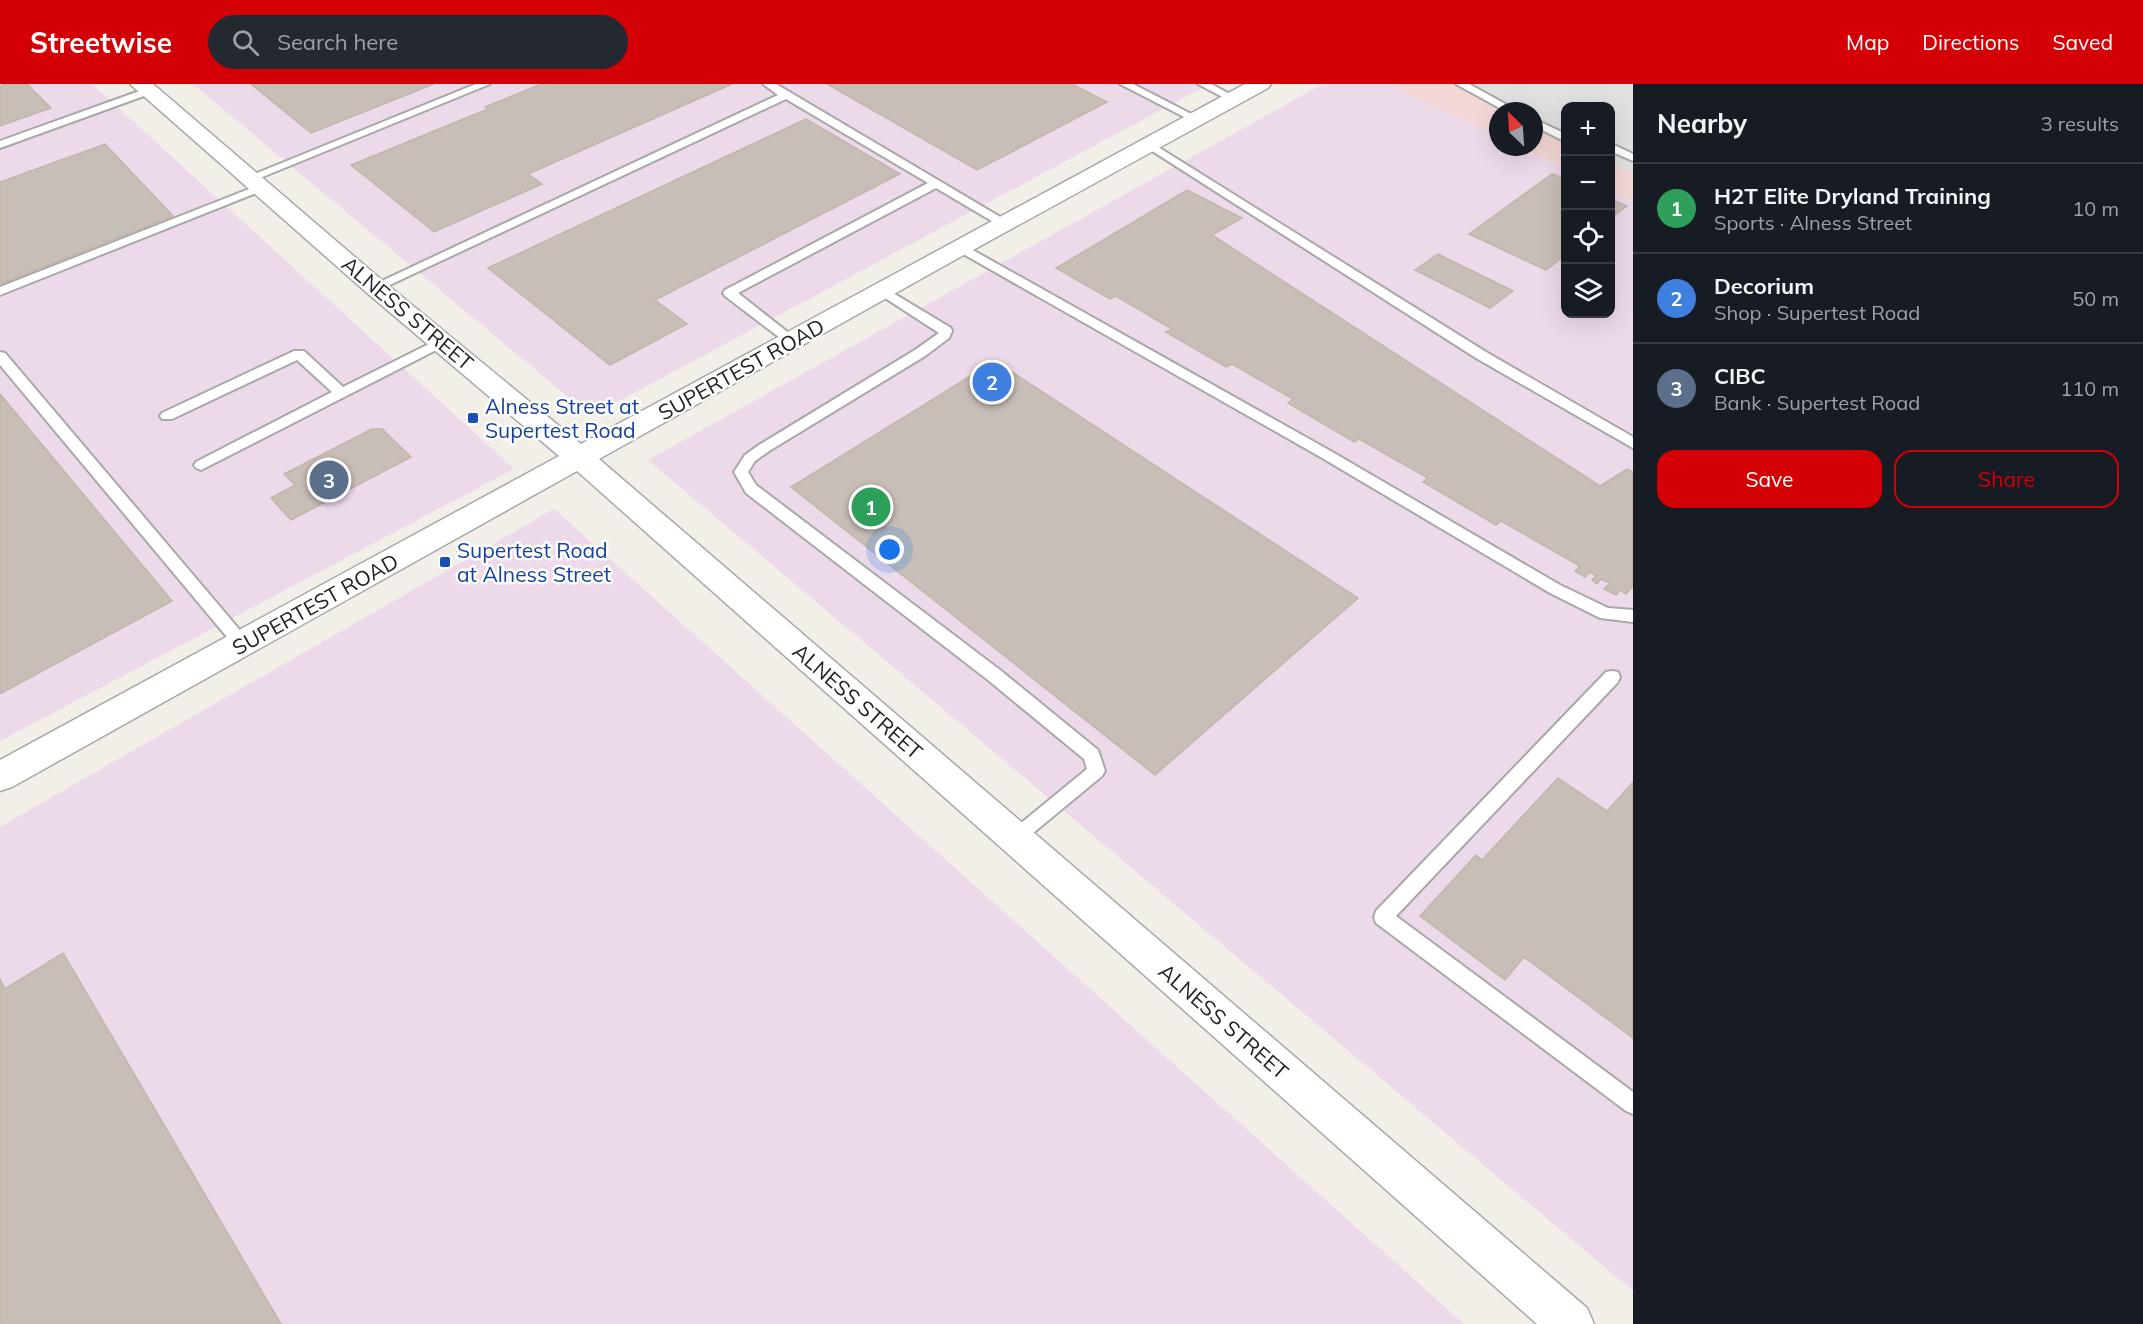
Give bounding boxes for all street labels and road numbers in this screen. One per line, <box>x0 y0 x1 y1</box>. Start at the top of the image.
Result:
street label: ALNESS STREET <box>337 251 479 376</box>
street label: SUPERTEST ROAD <box>653 313 829 425</box>
street label: SUPERTEST ROAD <box>227 548 403 660</box>
street label: ALNESS STREET <box>788 638 928 765</box>
street label: ALNESS STREET <box>1154 958 1294 1085</box>

